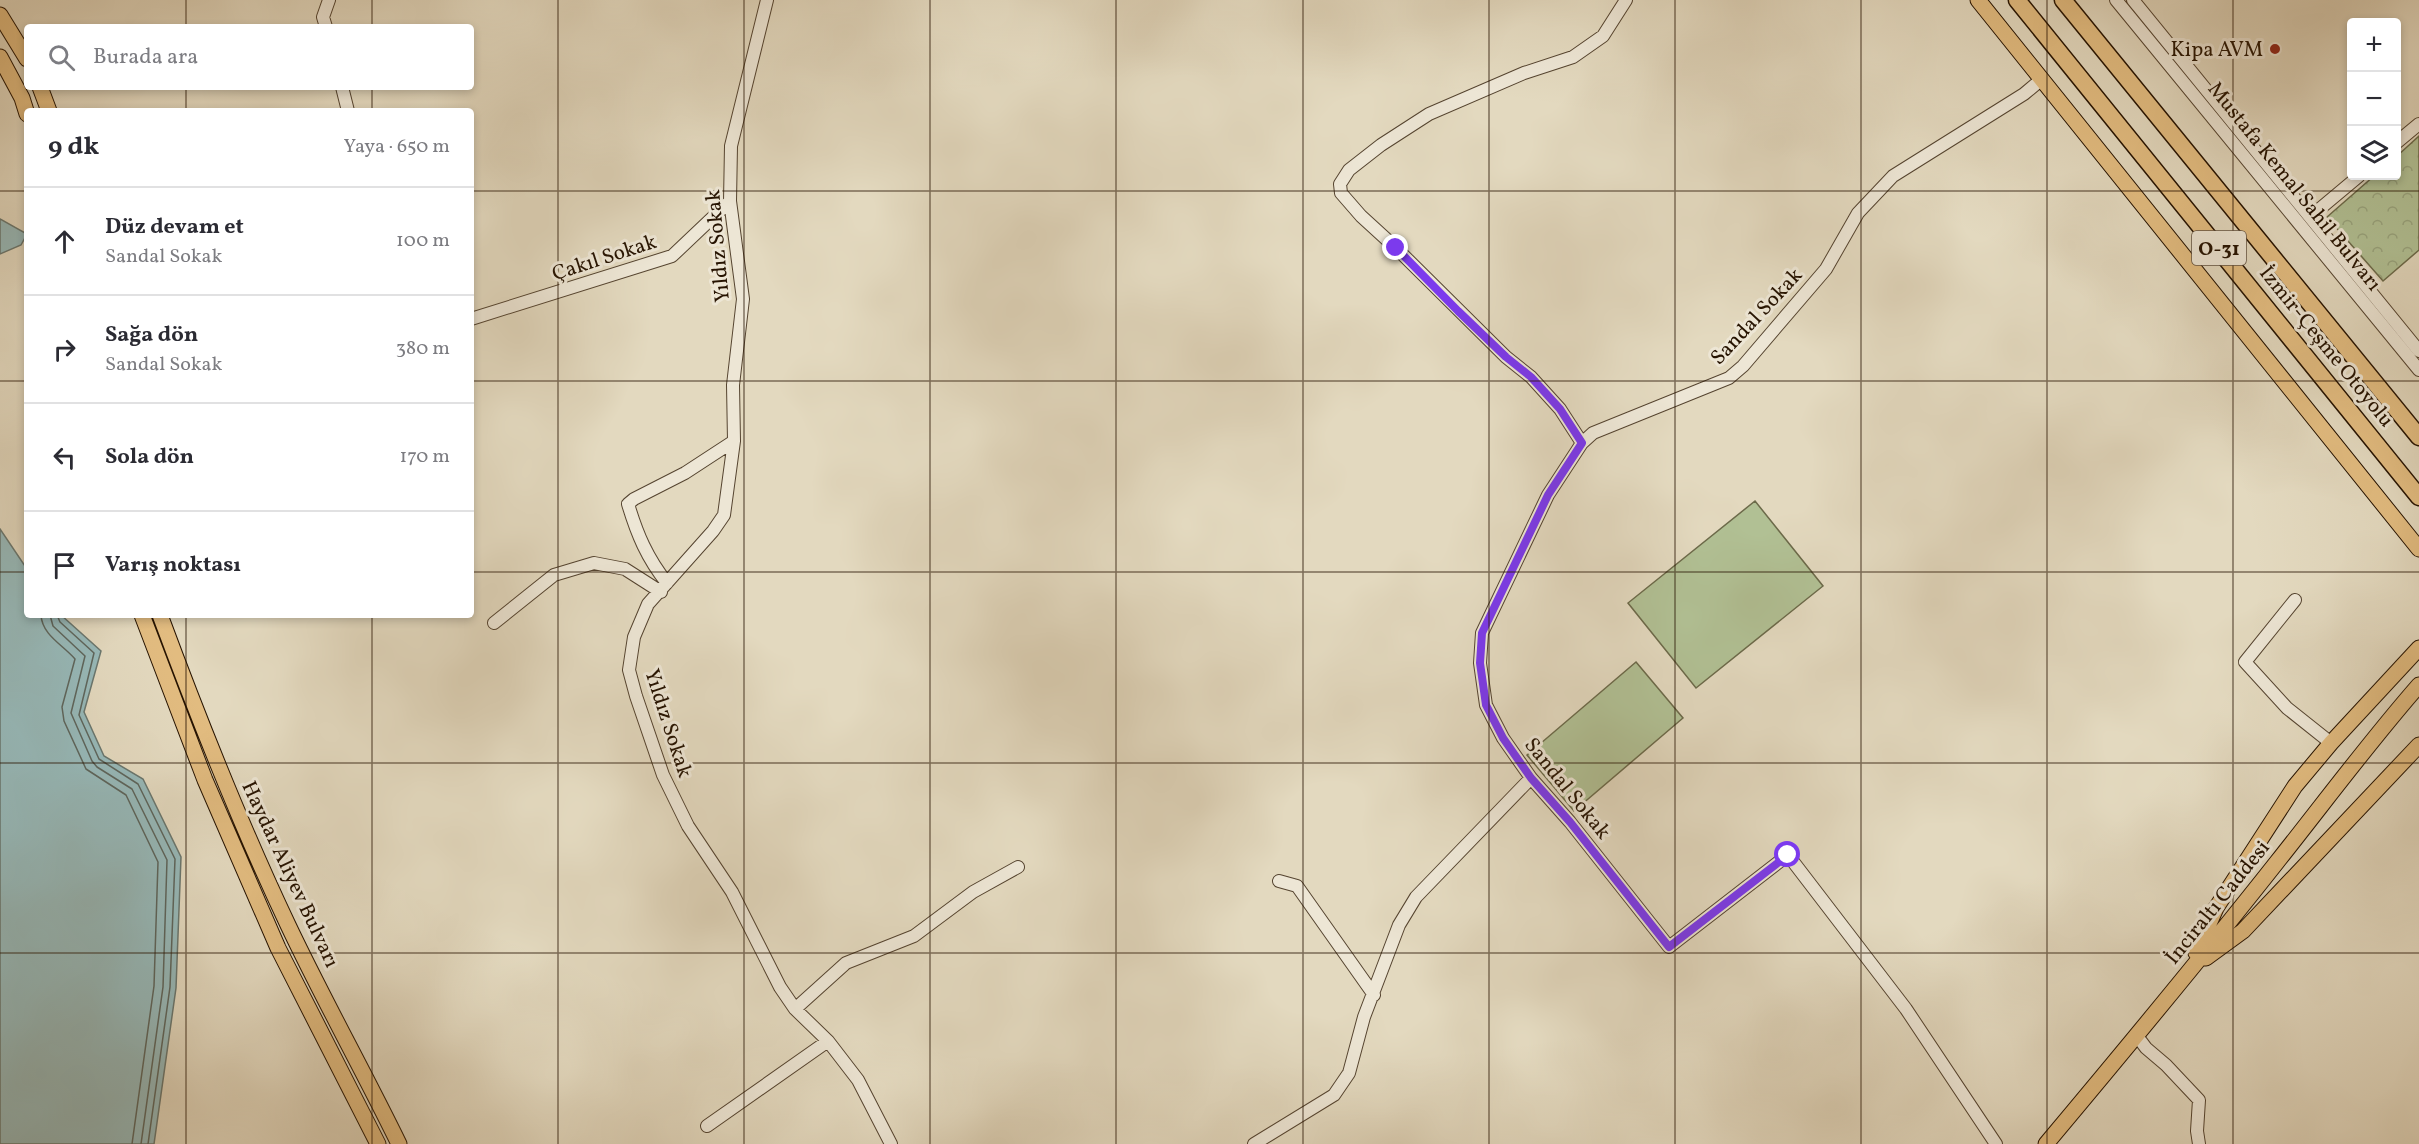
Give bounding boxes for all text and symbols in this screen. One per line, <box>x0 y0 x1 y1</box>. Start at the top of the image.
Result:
map controls <box>2347 18 2401 180</box>
button: + <box>2347 18 2401 72</box>
search box <box>24 24 474 90</box>
place label: Kipa AVM <box>2171 36 2263 65</box>
icon: search <box>45 41 78 74</box>
text: Burada ara <box>93 42 198 73</box>
marker: Kipa AVM <box>2268 42 2282 56</box>
button: − <box>2347 72 2401 126</box>
street label: Mustafa Kemal Sahil Bulvarı <box>2200 76 2387 298</box>
button: layers <box>2347 126 2401 180</box>
text: 9 dk <box>48 129 99 165</box>
text: Yaya · 650 m <box>344 133 450 161</box>
street label: Yıldız Sokak <box>699 188 738 303</box>
text: Düz devam et <box>105 212 244 243</box>
icon: ahead <box>48 225 81 258</box>
text: 100 m <box>396 227 450 255</box>
street label: Çakıl Sokak <box>548 228 661 289</box>
road number: O-31 <box>2192 231 2246 265</box>
route end <box>1382 234 1408 260</box>
text: Sandal Sokak <box>105 243 222 271</box>
street label: İzmir-Çeşme Otoyolu <box>2252 260 2400 434</box>
street label: Sandal Sokak <box>1704 262 1810 372</box>
text: Sağa dön <box>105 320 198 351</box>
icon: right <box>48 333 81 366</box>
text: 380 m <box>396 335 450 363</box>
text: Sandal Sokak <box>105 351 222 379</box>
icon: left <box>48 441 81 474</box>
text: Sola dön <box>105 442 194 473</box>
text: 170 m <box>400 443 450 471</box>
icon: arrive <box>48 549 81 582</box>
text: Varış noktası <box>105 550 241 581</box>
street label: Yıldız Sokak <box>636 665 699 782</box>
street label: Sandal Sokak <box>1517 732 1617 846</box>
street label: Haydar Aliyev Bulvarı <box>234 777 346 973</box>
street label: İnciraltı Caddesi <box>2159 835 2277 971</box>
route start <box>1774 841 1800 867</box>

